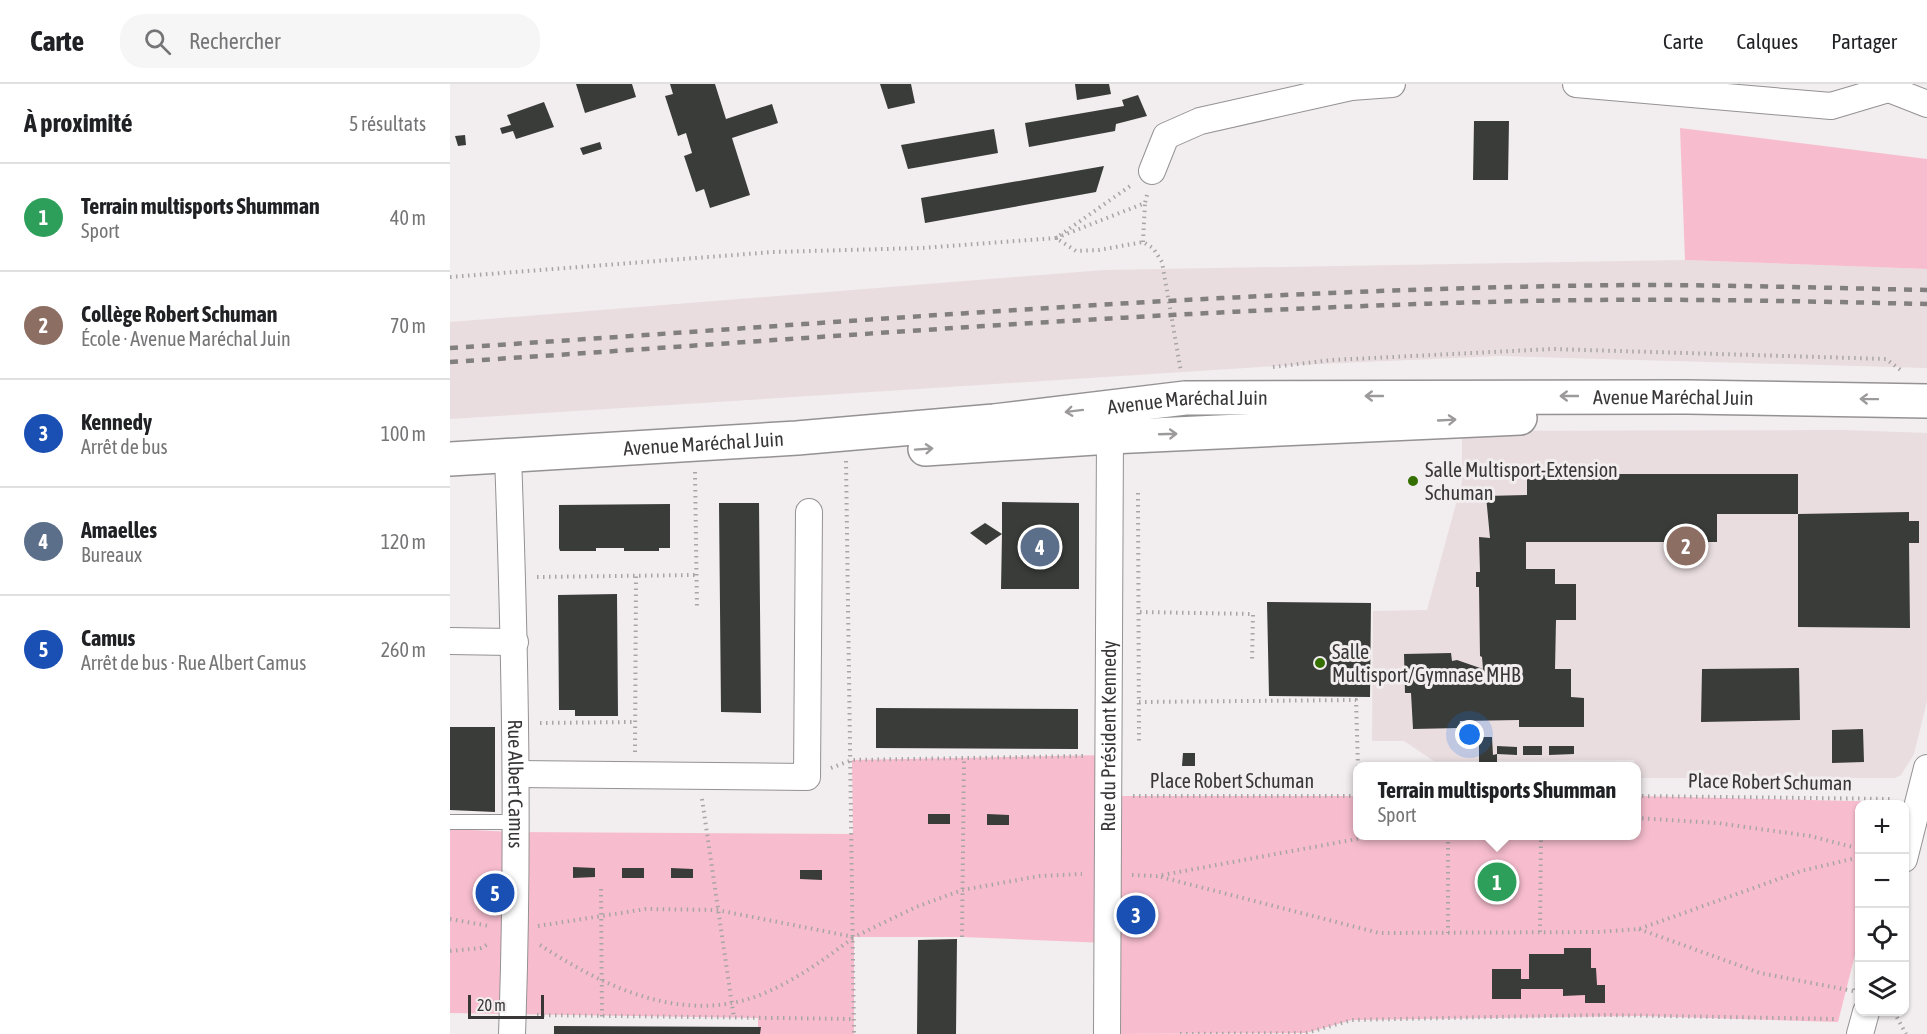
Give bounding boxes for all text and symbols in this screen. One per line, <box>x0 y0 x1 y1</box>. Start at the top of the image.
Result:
search box <box>120 14 540 68</box>
text: Carte <box>30 25 84 57</box>
icon: search <box>141 25 174 58</box>
text: Rechercher <box>189 28 281 54</box>
text: Carte <box>1663 29 1704 53</box>
text: Calques <box>1737 29 1798 53</box>
text: Partager <box>1831 29 1897 53</box>
text: À proximité <box>24 108 132 138</box>
text: 5 résultats <box>349 112 426 135</box>
text: Terrain multisports Shumman <box>81 193 320 219</box>
text: 1 <box>39 206 48 229</box>
text: 40 m <box>390 206 426 229</box>
text: Sport <box>81 219 120 242</box>
text: Collège Robert Schuman <box>81 301 277 327</box>
text: 2 <box>39 314 48 337</box>
text: 70 m <box>390 314 426 337</box>
text: École · Avenue Maréchal Juin <box>81 327 291 350</box>
street label: Avenue Maréchal Juin <box>1593 385 1754 409</box>
street label: Avenue Maréchal Juin <box>1106 386 1268 418</box>
one-way arrow <box>1364 390 1384 402</box>
one-way arrow <box>1559 390 1579 402</box>
one-way arrow <box>1859 393 1879 405</box>
one-way arrow <box>1065 406 1085 417</box>
text: Kennedy <box>81 409 152 435</box>
one-way arrow <box>1436 415 1456 426</box>
text: 3 <box>39 422 48 445</box>
text: 100 m <box>381 422 426 445</box>
street label: Avenue Maréchal Juin <box>623 427 784 459</box>
one-way arrow <box>1157 428 1177 440</box>
text: Arrêt de bus <box>81 435 168 458</box>
one-way arrow <box>913 443 933 454</box>
place label: Salle Multisport-Extension Schuman <box>1425 458 1618 504</box>
marker: Salle Multisport-Extension Schuman <box>1406 474 1420 488</box>
text: Amaelles <box>81 517 157 543</box>
pin: 4 <box>1020 524 1060 570</box>
pin: 2 <box>1666 524 1706 568</box>
text: 4 <box>39 530 48 553</box>
text: 120 m <box>381 530 426 553</box>
text: Bureaux <box>81 543 142 566</box>
text: Camus <box>81 625 135 651</box>
text: 5 <box>39 638 48 661</box>
text: 260 m <box>381 638 426 661</box>
street label: Rue du Président Kennedy <box>1096 640 1120 832</box>
place label: Salle Multisport/Gymnase MHB <box>1332 640 1521 686</box>
text: Arrêt de bus · Rue Albert Camus <box>81 651 306 674</box>
marker: Salle Multisport/Gymnase MHB <box>1313 656 1327 670</box>
street label: Rue Albert Camus <box>504 719 528 848</box>
your location <box>1455 720 1484 749</box>
popup <box>1353 762 1641 840</box>
street label: Place Robert Schuman <box>1150 769 1314 792</box>
street label: Place Robert Schuman <box>1688 769 1852 794</box>
text: Terrain multisports Shumman <box>1378 777 1616 803</box>
map controls <box>1855 800 1909 1016</box>
button: + <box>1855 800 1909 854</box>
text: Sport <box>1378 803 1416 826</box>
button: − <box>1855 854 1909 908</box>
pin: 1 <box>1478 860 1516 904</box>
pin: 5 <box>476 870 514 916</box>
pin: 3 <box>1116 892 1156 938</box>
button: locate <box>1855 908 1909 962</box>
button: layers <box>1855 962 1909 1016</box>
scale bar <box>468 992 544 1020</box>
text: 20 m <box>477 996 506 1014</box>

